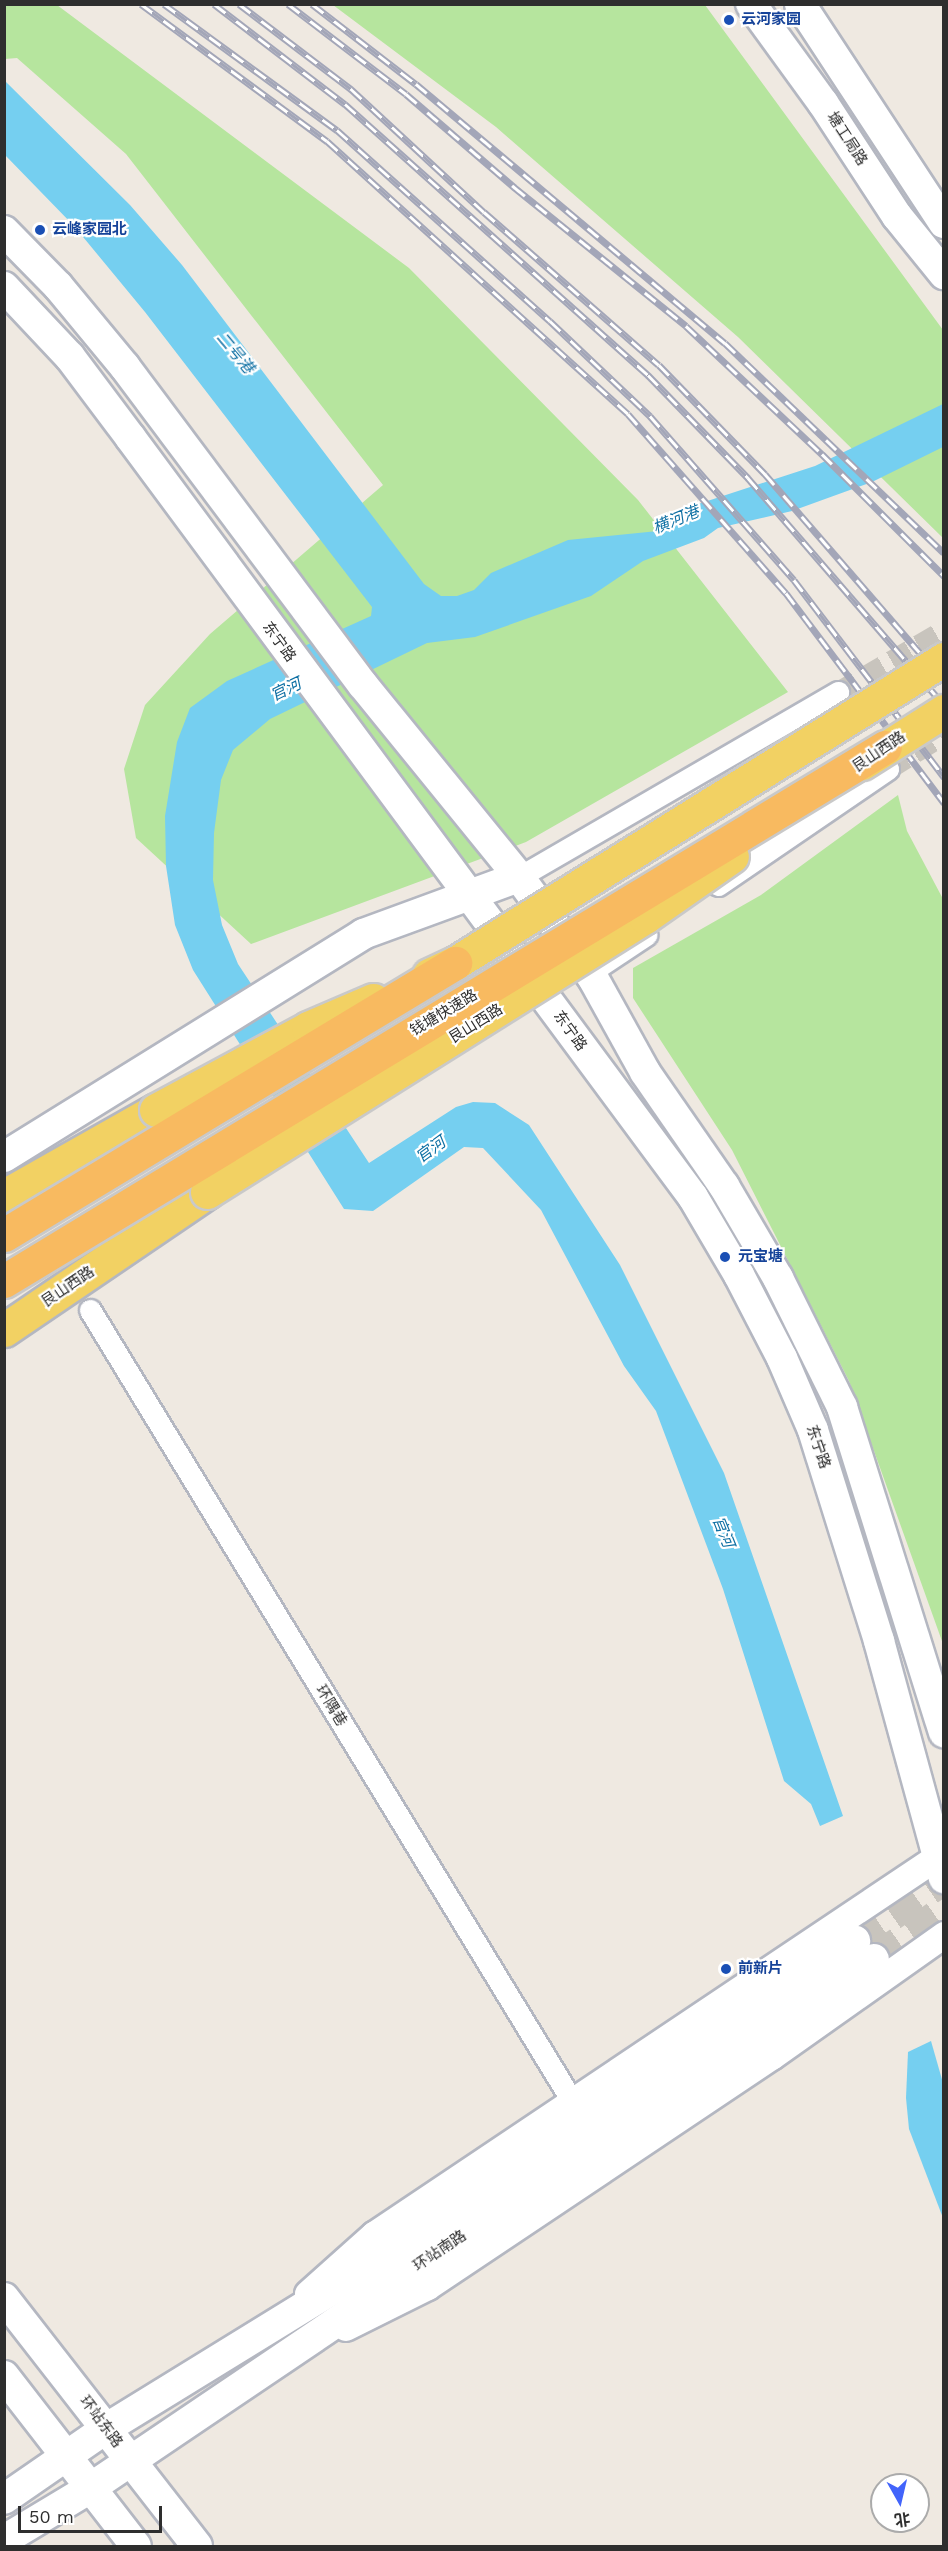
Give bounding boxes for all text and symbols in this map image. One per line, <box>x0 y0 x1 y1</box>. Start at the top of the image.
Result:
place label: 云河家园 <box>741 11 801 29</box>
marker: 云河家园 <box>722 13 736 27</box>
street label: 塘工局路 <box>823 109 871 169</box>
place label: 云峰家园北 <box>52 221 127 239</box>
marker: 云峰家园北 <box>33 223 47 237</box>
water label: 二号港 <box>212 328 258 378</box>
water label: 横河港 <box>650 502 702 538</box>
street label: 东宁路 <box>258 619 300 665</box>
water label: 官河 <box>267 674 305 706</box>
street label: 艮山西路 <box>849 728 909 776</box>
street label: 钱塘快速路 <box>407 986 481 1040</box>
street label: 艮山西路 <box>446 1000 506 1048</box>
street label: 东宁路 <box>549 1008 591 1054</box>
water label: 官河 <box>412 1133 450 1167</box>
marker: 元宝塘 <box>716 1248 734 1266</box>
place label: 元宝塘 <box>738 1248 783 1266</box>
street label: 艮山西路 <box>38 1263 98 1311</box>
street label: 东宁路 <box>802 1423 834 1471</box>
water label: 官河 <box>708 1514 738 1550</box>
street label: 环隅巷 <box>312 1682 350 1730</box>
place label: 前新片 <box>738 1960 783 1978</box>
marker: 前新片 <box>719 1962 733 1976</box>
street label: 环站南路 <box>410 2227 470 2275</box>
street label: 环站东路 <box>76 2393 126 2451</box>
north arrow <box>870 2473 930 2533</box>
scale bar <box>21 2494 165 2532</box>
text: 50 m <box>29 2506 74 2527</box>
text: 北 <box>893 2509 912 2530</box>

